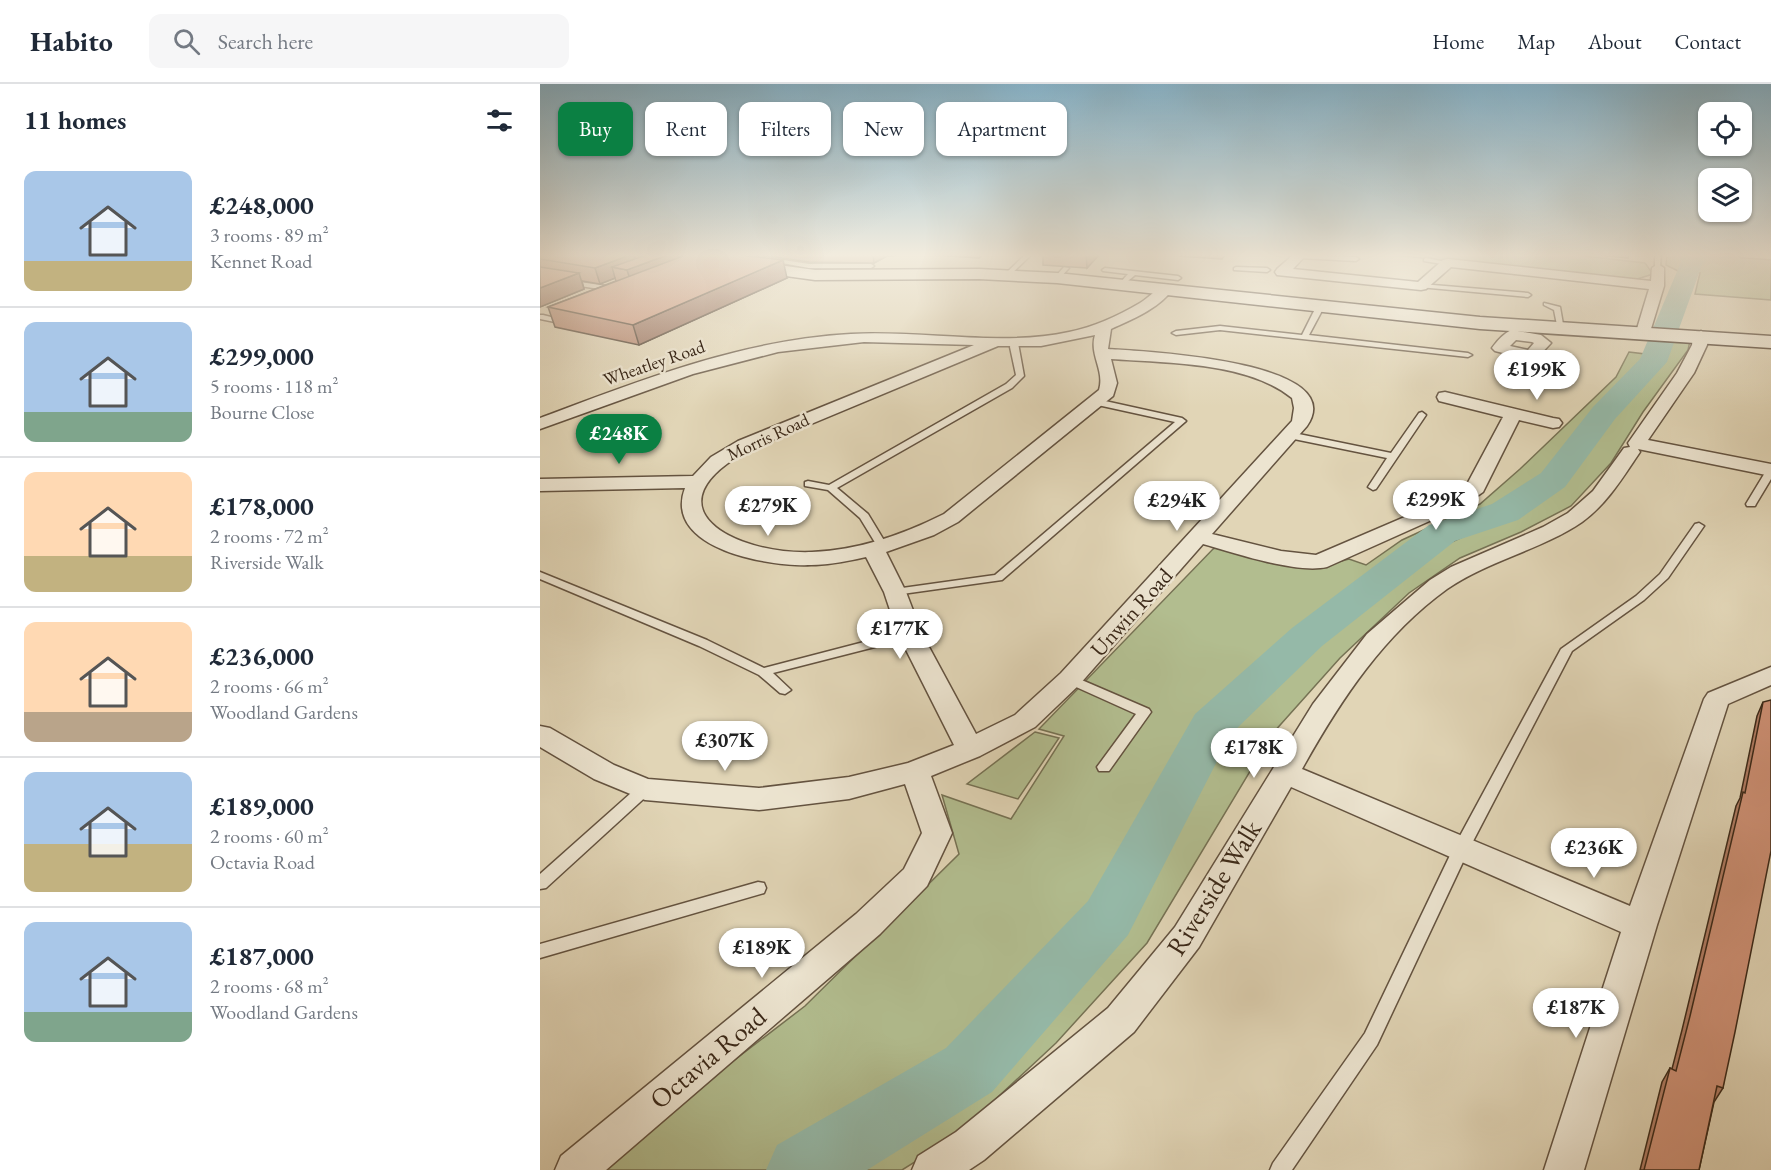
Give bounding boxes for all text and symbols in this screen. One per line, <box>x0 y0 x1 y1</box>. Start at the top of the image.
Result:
search box <box>149 14 569 68</box>
text: Habito <box>30 23 113 59</box>
icon: search <box>170 25 203 58</box>
text: Search here <box>218 27 313 56</box>
text: Home <box>1432 28 1484 55</box>
text: Map <box>1517 28 1555 55</box>
text: About <box>1588 28 1641 55</box>
text: Contact <box>1674 28 1741 55</box>
chip: Buy <box>558 102 633 156</box>
chip: Rent <box>645 102 727 156</box>
chip: Filters <box>739 102 831 156</box>
chip: New <box>843 102 924 156</box>
chip: Apartment <box>936 102 1067 156</box>
map controls <box>1698 102 1752 222</box>
button: locate <box>1698 102 1752 156</box>
text: 11 homes <box>24 103 126 137</box>
icon: filters <box>483 104 516 137</box>
button: layers <box>1698 168 1752 222</box>
text: £248,000 <box>210 188 314 222</box>
icon: home <box>72 195 144 267</box>
text: 3 rooms · 89 m² <box>210 222 329 248</box>
text: Kennet Road <box>210 248 312 274</box>
street label: Wheatley Road <box>600 334 709 391</box>
text: £299,000 <box>210 339 314 373</box>
icon: home <box>72 346 144 418</box>
pin: £199K <box>1495 350 1579 401</box>
text: £199K <box>1508 356 1566 382</box>
text: 5 rooms · 118 m² <box>210 373 338 399</box>
text: Bourne Close <box>210 399 314 425</box>
street label: Morris Road <box>723 407 813 466</box>
pin: £248K <box>577 414 661 465</box>
text: £248K <box>590 420 648 446</box>
pin: £299K <box>1394 480 1478 531</box>
pin: £294K <box>1135 481 1219 532</box>
pin: £279K <box>726 486 810 537</box>
text: £299K <box>1407 486 1465 512</box>
text: £294K <box>1148 487 1206 513</box>
text: £178,000 <box>210 489 314 523</box>
text: £279K <box>739 492 797 518</box>
icon: home <box>72 496 144 568</box>
text: 2 rooms · 72 m² <box>210 523 329 549</box>
text: Riverside Walk <box>210 549 324 575</box>
street label: Unwin Road <box>1084 561 1179 663</box>
pin: £177K <box>858 609 942 660</box>
text: £177K <box>871 615 929 641</box>
text: £236,000 <box>210 639 314 673</box>
icon: home <box>72 646 144 718</box>
text: 2 rooms · 66 m² <box>210 673 329 699</box>
text: Woodland Gardens <box>210 699 358 725</box>
pin: £307K <box>683 721 767 772</box>
text: £307K <box>696 727 754 753</box>
pin: £178K <box>1212 728 1296 779</box>
text: £178K <box>1225 734 1283 760</box>
text: £189,000 <box>210 789 314 823</box>
icon: home <box>72 796 144 868</box>
street label: Riverside Walk <box>1158 813 1269 962</box>
text: 2 rooms · 60 m² <box>210 823 329 849</box>
pin: £236K <box>1552 828 1636 879</box>
text: £236K <box>1565 834 1623 860</box>
text: Octavia Road <box>210 849 315 875</box>
pin: £189K <box>720 928 804 979</box>
text: £189K <box>733 934 791 960</box>
text: £187,000 <box>210 939 314 973</box>
icon: home <box>72 946 144 1018</box>
text: 2 rooms · 68 m² <box>210 973 329 999</box>
pin: £187K <box>1534 988 1618 1039</box>
text: £187K <box>1547 994 1605 1020</box>
text: Woodland Gardens <box>210 999 358 1025</box>
street label: Octavia Road <box>642 999 773 1116</box>

